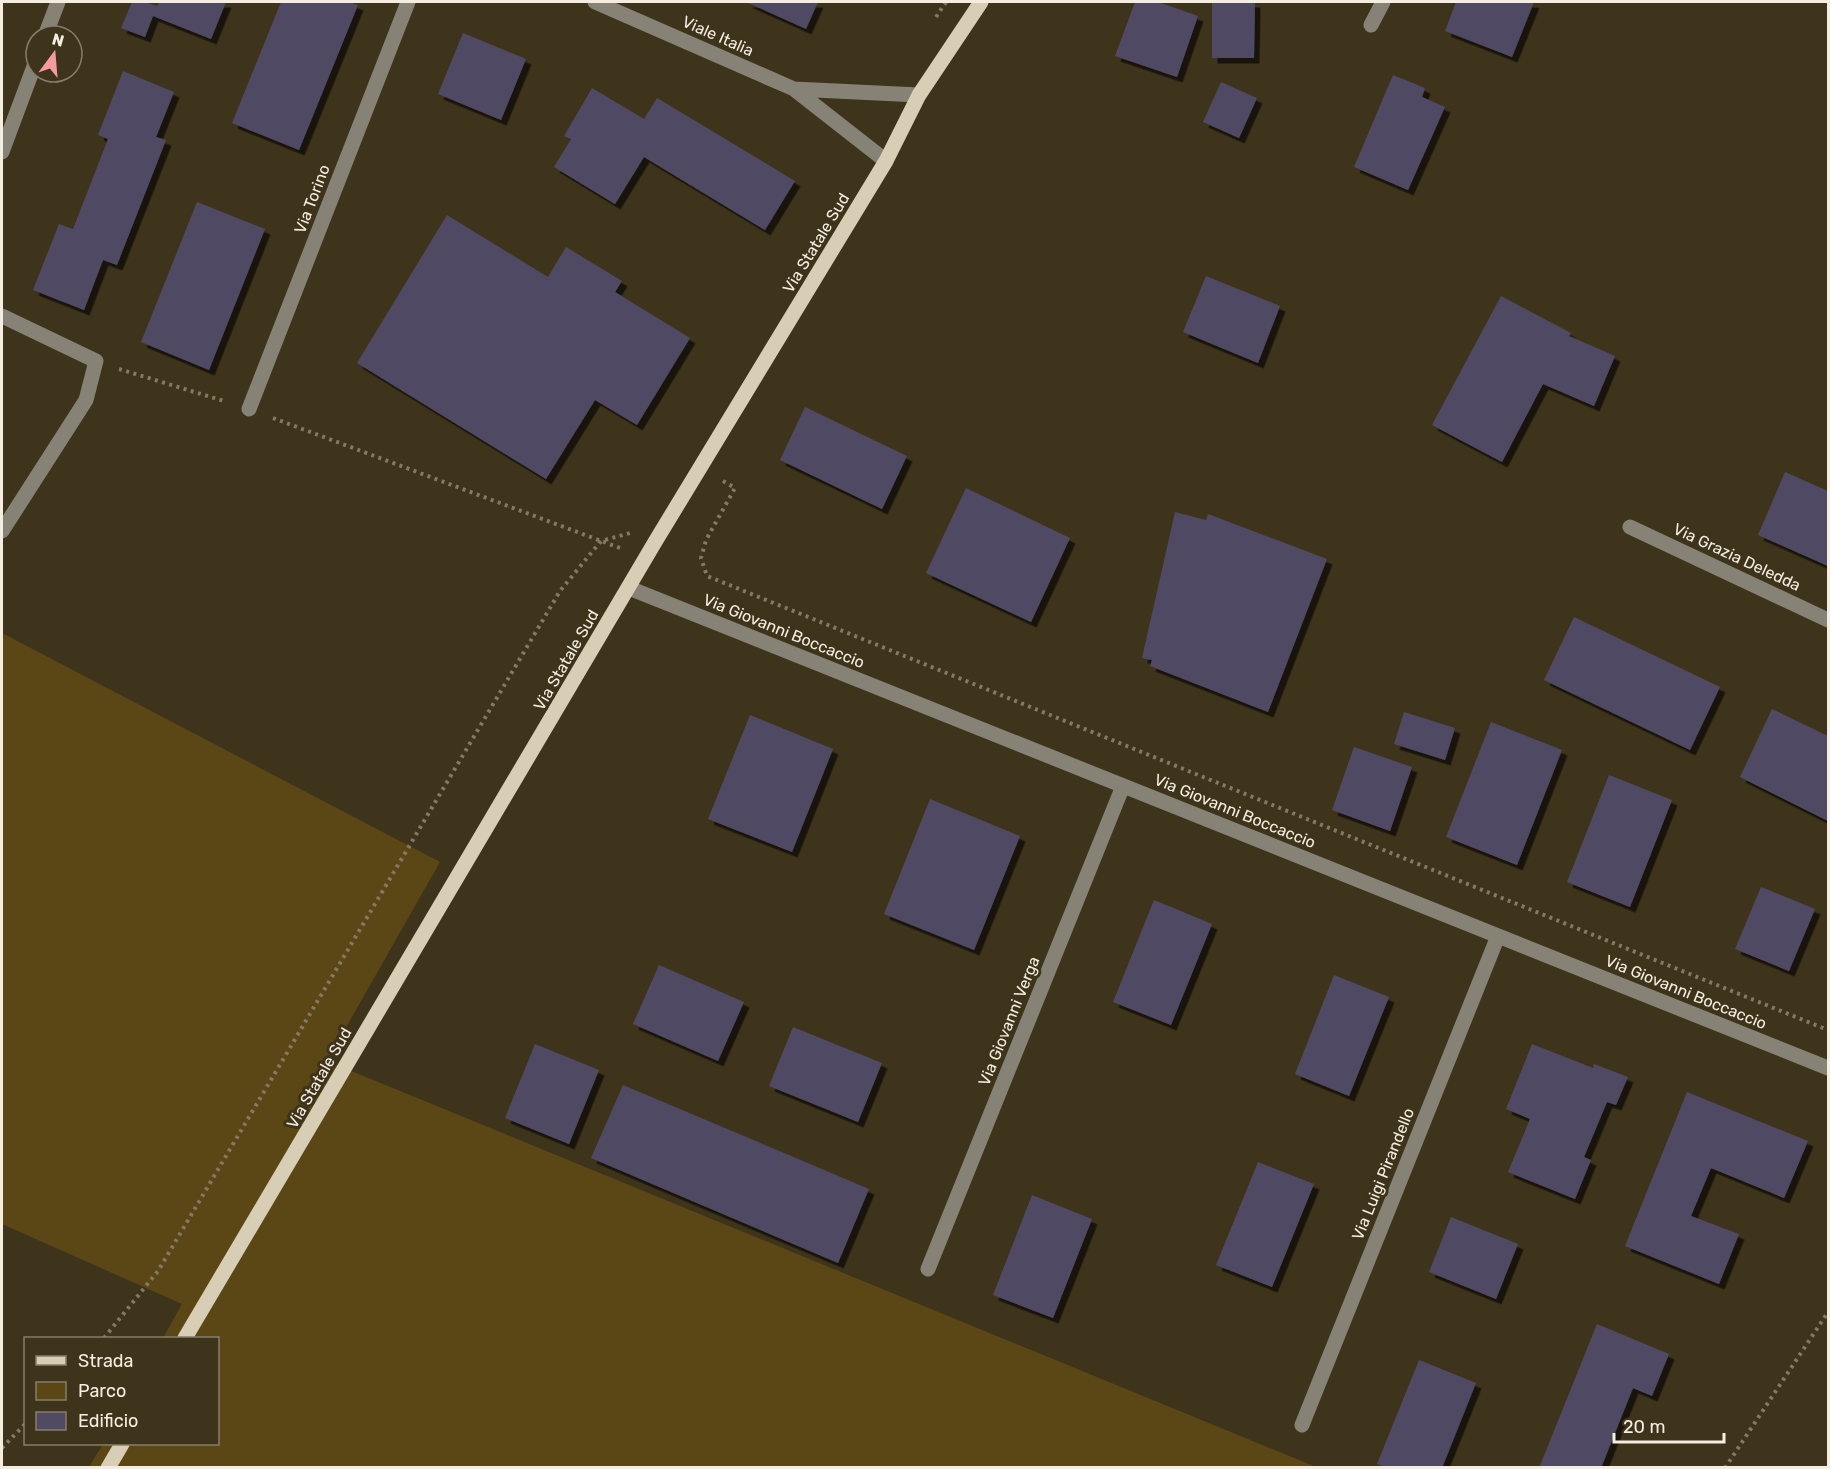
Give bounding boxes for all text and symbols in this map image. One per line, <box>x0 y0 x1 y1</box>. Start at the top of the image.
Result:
street label: Viale Italia <box>679 12 757 60</box>
north arrow <box>24 24 84 84</box>
text: N <box>50 29 66 51</box>
street label: Via Torino <box>290 162 334 236</box>
street label: Via Statale Sud <box>779 190 853 296</box>
street label: Via Grazia Deledda <box>1670 519 1804 595</box>
street label: Via Giovanni Boccaccio <box>701 590 867 672</box>
street label: Via Statale Sud <box>530 606 602 714</box>
street label: Via Giovanni Boccaccio <box>1152 770 1318 852</box>
street label: Via Giovanni Boccaccio <box>1603 951 1769 1033</box>
street label: Via Giovanni Verga <box>974 954 1044 1088</box>
street label: Via Statale Sud <box>283 1024 355 1132</box>
street label: Via Luigi Pirandello <box>1348 1105 1418 1243</box>
legend <box>24 1337 219 1445</box>
text: Strada <box>78 1350 134 1372</box>
text: Parco <box>78 1380 126 1402</box>
scale bar <box>1614 1406 1724 1444</box>
text: Edificio <box>78 1410 138 1432</box>
text: 20 m <box>1623 1416 1665 1438</box>

